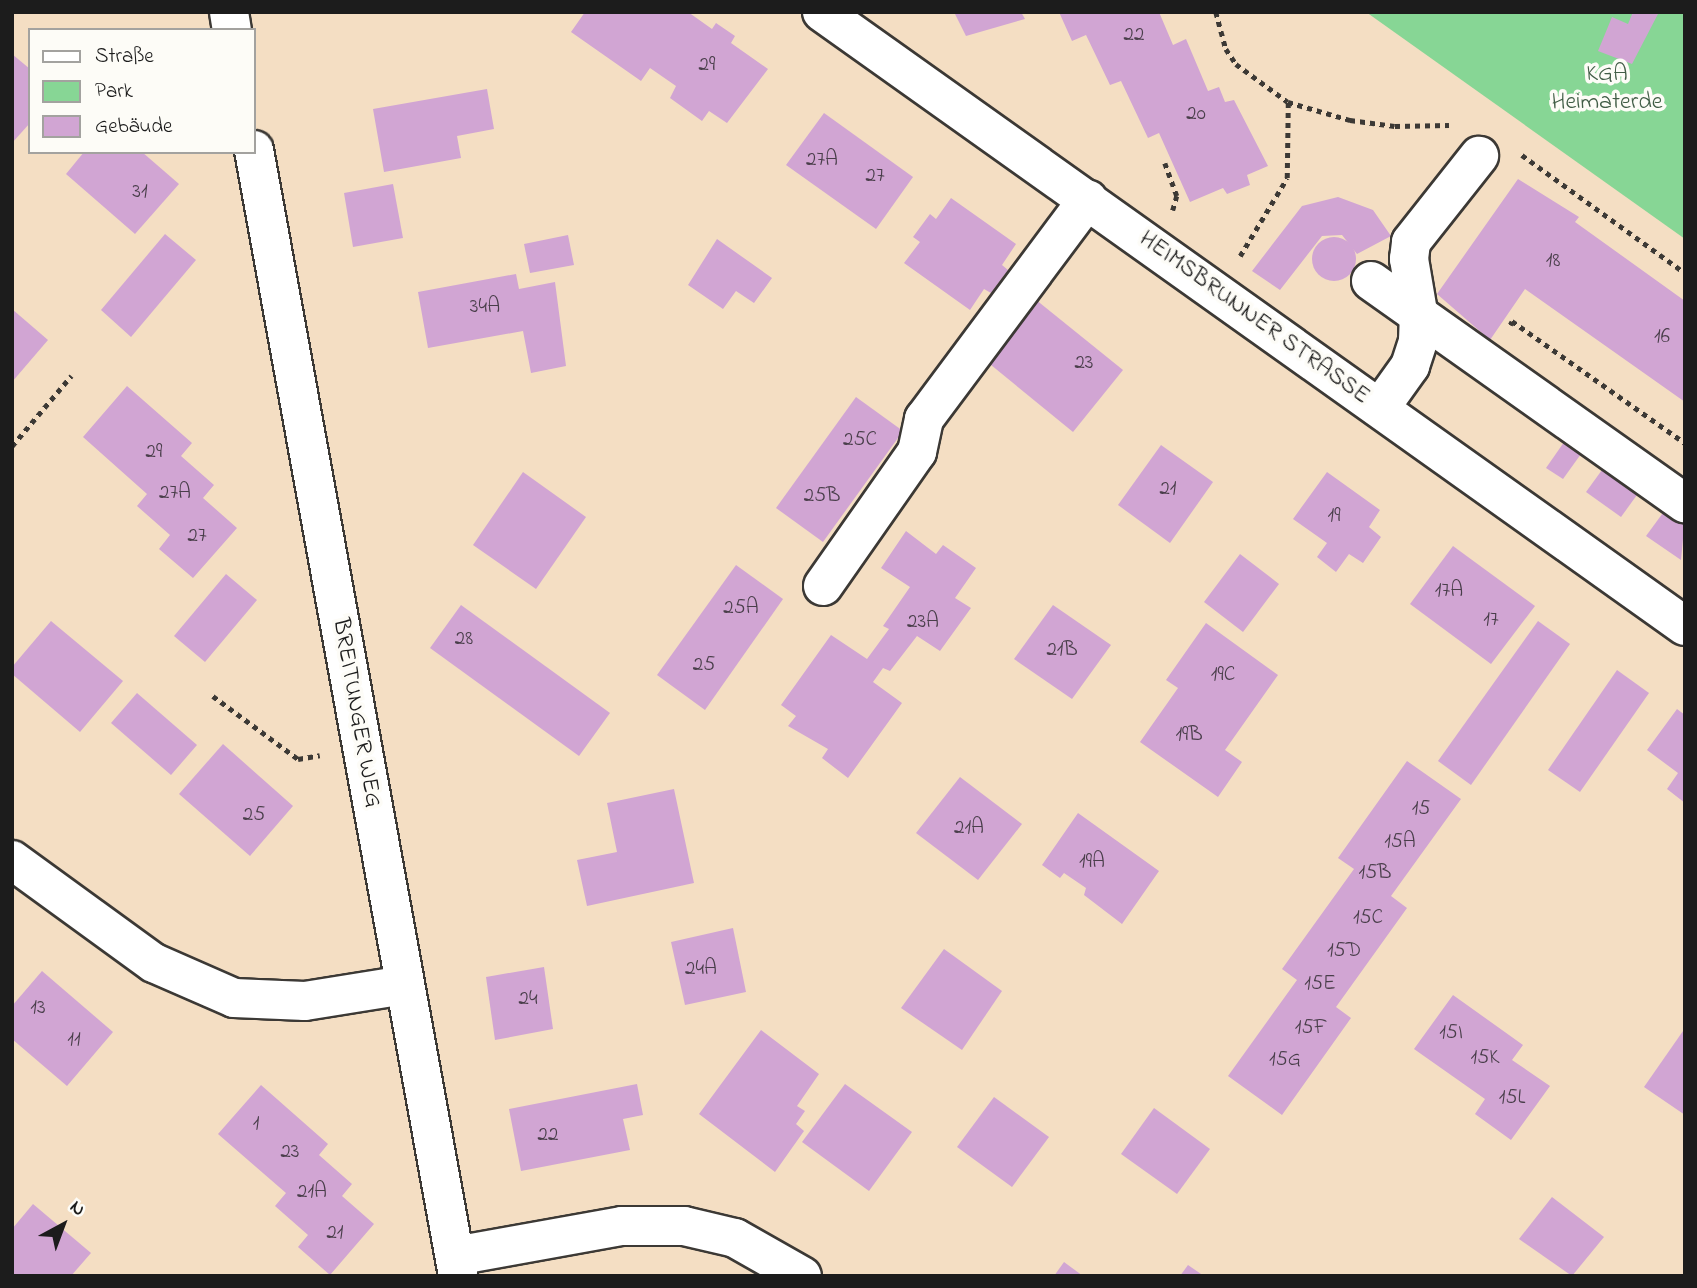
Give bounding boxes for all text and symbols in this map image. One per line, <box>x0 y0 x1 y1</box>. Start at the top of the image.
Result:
house number: 22 <box>1124 22 1144 48</box>
legend <box>28 28 256 154</box>
text: Straße <box>95 42 154 72</box>
house number: 29 <box>699 52 715 78</box>
park label: KGA Heimaterde <box>1551 61 1663 117</box>
text: Park <box>95 77 133 107</box>
house number: 20 <box>1186 101 1206 127</box>
text: Gebäude <box>95 112 172 142</box>
house number: 27A <box>806 147 838 173</box>
house number: 27 <box>865 163 885 189</box>
house number: 31 <box>132 179 148 205</box>
street label: HEIMSBRUNNER STRASSE <box>1133 225 1375 411</box>
house number: 18 <box>1546 248 1560 274</box>
house number: 34A <box>470 294 500 320</box>
house number: 16 <box>1654 324 1670 350</box>
house number: 23 <box>1074 350 1094 376</box>
house number: 25C <box>843 427 877 453</box>
house number: 29 <box>146 439 162 465</box>
house number: 21 <box>1159 476 1177 502</box>
house number: 27A <box>159 480 191 506</box>
house number: 25B <box>804 483 840 509</box>
house number: 19 <box>1328 503 1340 529</box>
house number: 27 <box>187 523 207 549</box>
house number: 17A <box>1435 578 1463 604</box>
house number: 25A <box>723 595 759 621</box>
house number: 17 <box>1483 607 1499 633</box>
house number: 23A <box>907 609 939 635</box>
street label: BREITUNGER WEG <box>325 616 387 810</box>
house number: 28 <box>455 626 473 652</box>
house number: 21B <box>1046 637 1078 663</box>
house number: 25 <box>693 652 715 678</box>
house number: 19C <box>1211 662 1235 688</box>
house number: 19B <box>1175 722 1203 748</box>
house number: 15 <box>1412 796 1430 822</box>
house number: 25 <box>243 802 265 828</box>
house number: 21A <box>954 815 984 841</box>
house number: 15A <box>1384 829 1416 855</box>
house number: 19A <box>1079 849 1105 875</box>
house number: 15B <box>1359 860 1391 886</box>
house number: 15C <box>1353 905 1383 931</box>
house number: 15D <box>1327 938 1361 964</box>
house number: 24A <box>685 956 717 982</box>
house number: 15E <box>1304 971 1336 997</box>
house number: 24 <box>518 986 538 1012</box>
house number: 13 <box>30 995 46 1021</box>
house number: 15F <box>1295 1015 1327 1041</box>
house number: 15I <box>1439 1020 1463 1046</box>
house number: 11 <box>67 1027 81 1053</box>
house number: 15K <box>1471 1045 1499 1071</box>
house number: 15G <box>1269 1047 1301 1073</box>
house number: 15L <box>1499 1085 1525 1111</box>
house number: 1 <box>253 1111 259 1137</box>
house number: 22 <box>538 1122 558 1148</box>
house number: 23 <box>280 1139 300 1165</box>
house number: 21A <box>297 1179 327 1205</box>
north arrow <box>28 1190 98 1260</box>
text: N <box>63 1194 91 1223</box>
house number: 21 <box>326 1220 344 1246</box>

